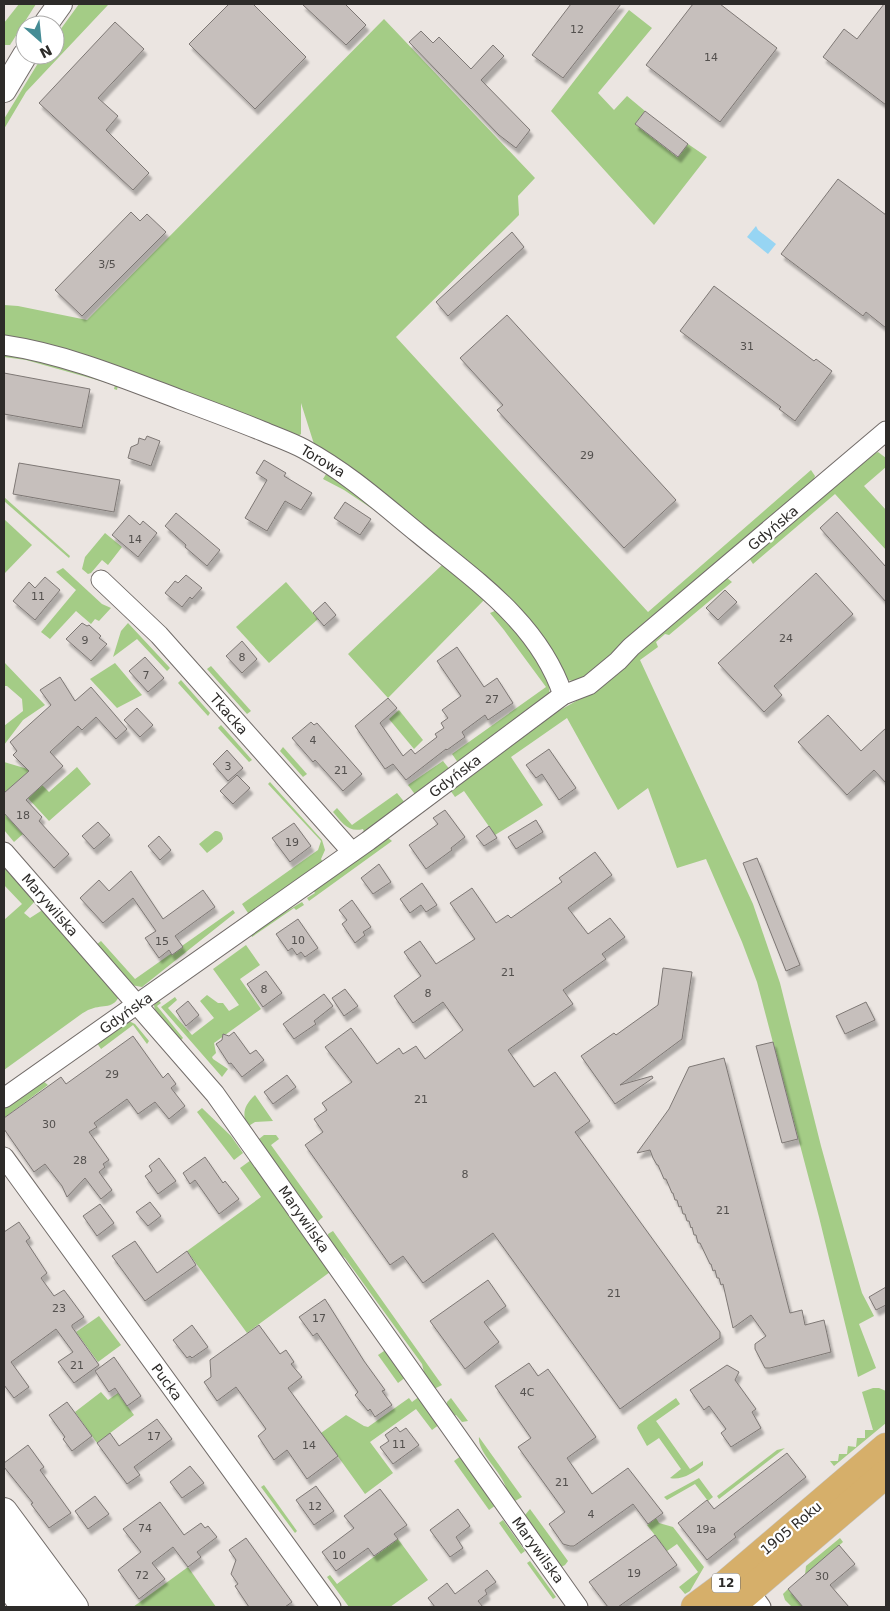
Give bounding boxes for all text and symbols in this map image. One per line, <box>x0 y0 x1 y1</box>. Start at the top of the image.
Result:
north arrow <box>15 15 65 65</box>
house number: 12 <box>570 23 584 36</box>
text: N <box>37 42 55 61</box>
house number: 14 <box>704 51 718 64</box>
house number: 3/5 <box>98 258 116 271</box>
house number: 31 <box>740 340 754 353</box>
street label: Torowa <box>297 441 348 480</box>
house number: 29 <box>580 449 594 462</box>
street label: Gdyńska <box>745 502 801 554</box>
house number: 14 <box>128 533 142 546</box>
house number: 11 <box>31 590 45 603</box>
house number: 24 <box>779 632 793 645</box>
house number: 9 <box>82 634 89 647</box>
house number: 8 <box>239 651 246 664</box>
house number: 7 <box>143 669 150 682</box>
street label: Tkacka <box>206 689 251 738</box>
house number: 27 <box>485 693 499 706</box>
house number: 4 <box>310 734 317 747</box>
street label: Gdyńska <box>426 751 484 801</box>
house number: 3 <box>225 760 232 773</box>
house number: 21 <box>334 764 348 777</box>
house number: 18 <box>16 809 30 822</box>
house number: 19 <box>285 836 299 849</box>
street label: Marywilska <box>18 870 82 940</box>
house number: 10 <box>291 934 305 947</box>
house number: 15 <box>155 935 169 948</box>
house number: 21 <box>501 966 515 979</box>
house number: 8 <box>261 983 268 996</box>
house number: 8 <box>425 987 432 1000</box>
street label: Gdyńska <box>97 989 155 1037</box>
house number: 29 <box>105 1068 119 1081</box>
house number: 21 <box>414 1093 428 1106</box>
house number: 30 <box>42 1118 56 1131</box>
house number: 28 <box>73 1154 87 1167</box>
house number: 8 <box>462 1168 469 1181</box>
street label: Marywilska <box>275 1183 333 1255</box>
house number: 21 <box>716 1204 730 1217</box>
house number: 21 <box>607 1287 621 1300</box>
house number: 23 <box>52 1302 66 1315</box>
house number: 17 <box>312 1312 326 1325</box>
house number: 21 <box>70 1359 84 1372</box>
street label: Pucka <box>148 1361 186 1403</box>
house number: 4C <box>520 1386 535 1399</box>
house number: 17 <box>147 1430 161 1443</box>
house number: 11 <box>392 1438 406 1451</box>
house number: 14 <box>302 1439 316 1452</box>
house number: 21 <box>555 1476 569 1489</box>
street label: 1905 Roku <box>757 1498 825 1558</box>
house number: 12 <box>308 1500 322 1513</box>
house number: 4 <box>588 1508 595 1521</box>
street label: Marywilska <box>509 1514 567 1586</box>
house number: 74 <box>138 1522 152 1535</box>
house number: 19a <box>696 1523 716 1536</box>
house number: 10 <box>332 1549 346 1562</box>
house number: 19 <box>627 1567 641 1580</box>
house number: 72 <box>135 1569 149 1582</box>
house number: 30 <box>815 1570 829 1583</box>
road number: 12 <box>712 1574 740 1592</box>

